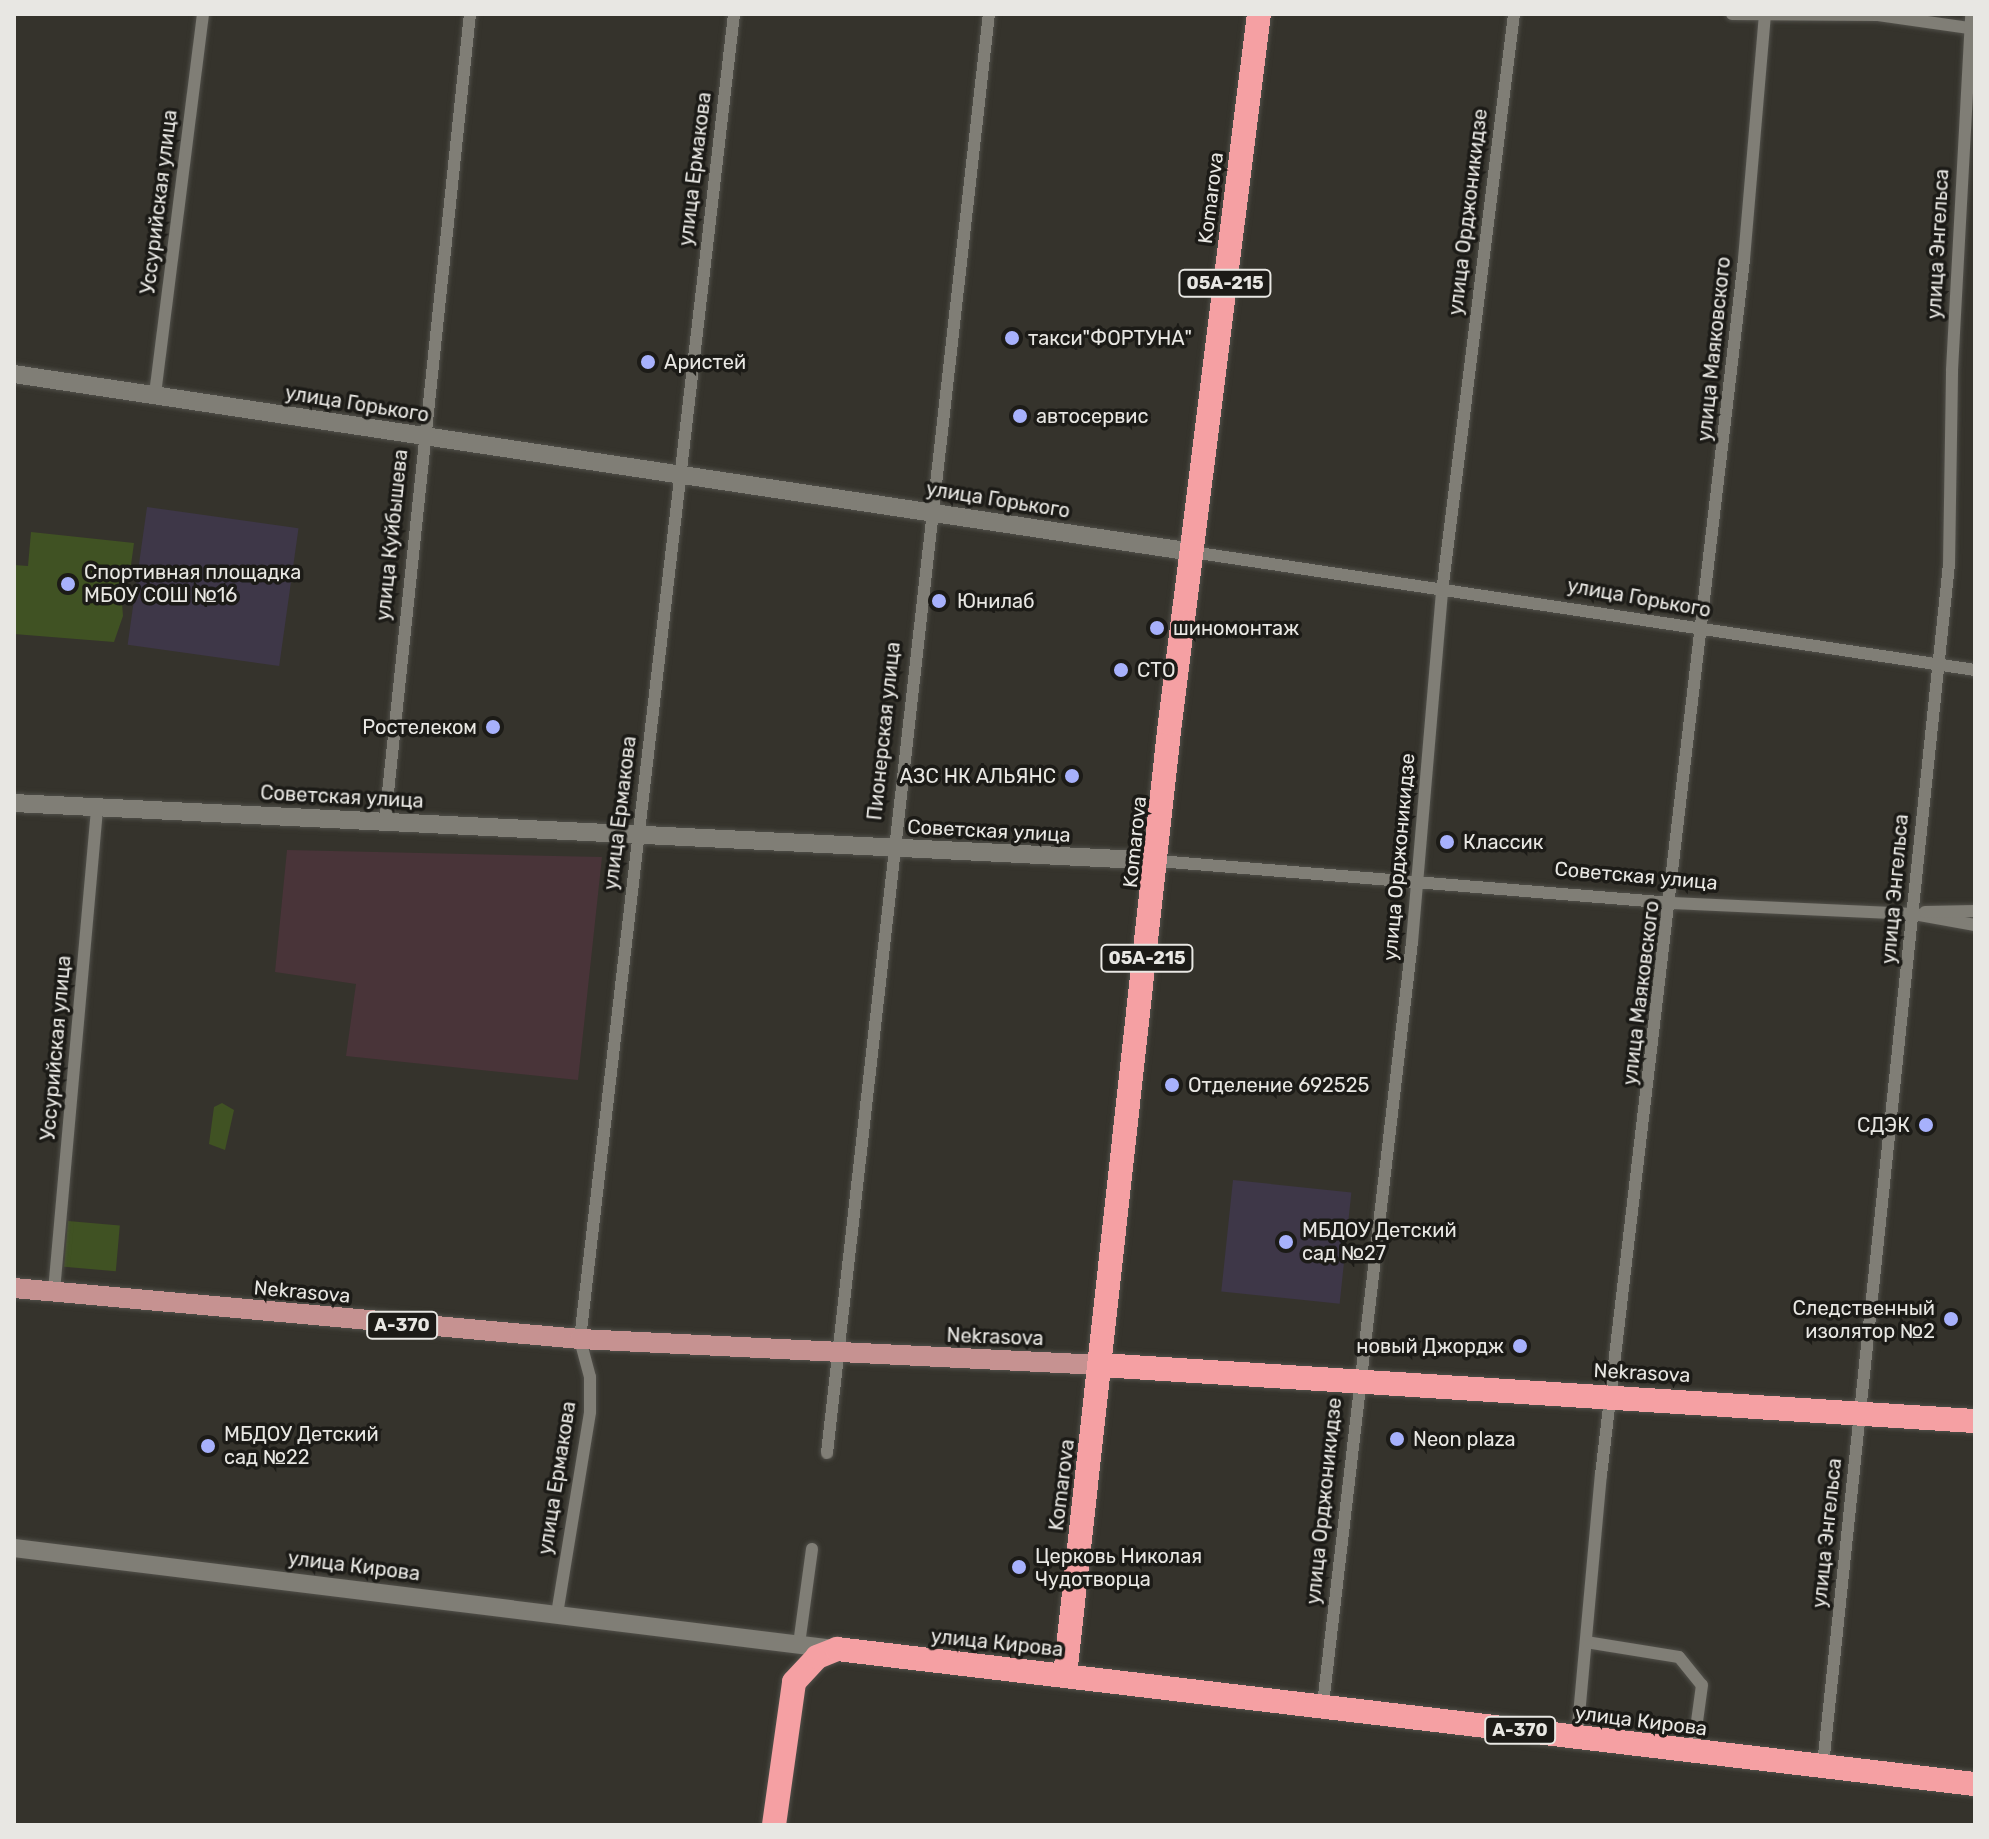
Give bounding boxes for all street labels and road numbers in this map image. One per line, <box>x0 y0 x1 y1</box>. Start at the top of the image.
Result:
street label: улица Ермакова <box>674 91 716 247</box>
street label: улица Орджоникидзе <box>1443 107 1493 317</box>
street label: Уссурийская улица <box>136 108 182 296</box>
street label: Komarova <box>1193 151 1229 245</box>
street label: улица Энгельса <box>1922 168 1954 320</box>
street label: улица Маяковского <box>1692 255 1736 443</box>
road number: 05А-215 <box>1177 269 1273 297</box>
street label: улица Горького <box>283 381 431 427</box>
street label: улица Куйбышева <box>371 448 413 622</box>
street label: улица Горького <box>924 477 1072 523</box>
street label: улица Горького <box>1565 574 1713 622</box>
street label: Пионерская улица <box>863 641 905 821</box>
street label: улица Ермакова <box>599 735 641 891</box>
street label: улица Орджоникидзе <box>1378 752 1420 962</box>
street label: Советская улица <box>260 781 424 813</box>
street label: Komarova <box>1118 795 1152 889</box>
street label: улица Энгельса <box>1876 813 1914 965</box>
street label: Советская улица <box>907 815 1071 847</box>
street label: Советская улица <box>1553 857 1719 895</box>
street label: улица Маяковского <box>1618 899 1664 1087</box>
road number: 05А-215 <box>1099 944 1195 972</box>
street label: Уссурийская улица <box>36 954 76 1142</box>
street label: Nekrasova <box>253 1276 351 1308</box>
road number: А-370 <box>366 1311 438 1339</box>
street label: Nekrasova <box>946 1323 1044 1351</box>
street label: Nekrasova <box>1593 1358 1691 1388</box>
street label: улица Орджоникидзе <box>1301 1396 1347 1606</box>
street label: улица Ермакова <box>533 1400 581 1556</box>
street label: Komarova <box>1044 1438 1080 1532</box>
street label: улица Энгельса <box>1807 1457 1847 1609</box>
street label: улица Кирова <box>287 1546 421 1586</box>
street label: улица Кирова <box>930 1624 1064 1662</box>
street label: улица Кирова <box>1574 1701 1708 1741</box>
road number: А-370 <box>1484 1716 1556 1744</box>

